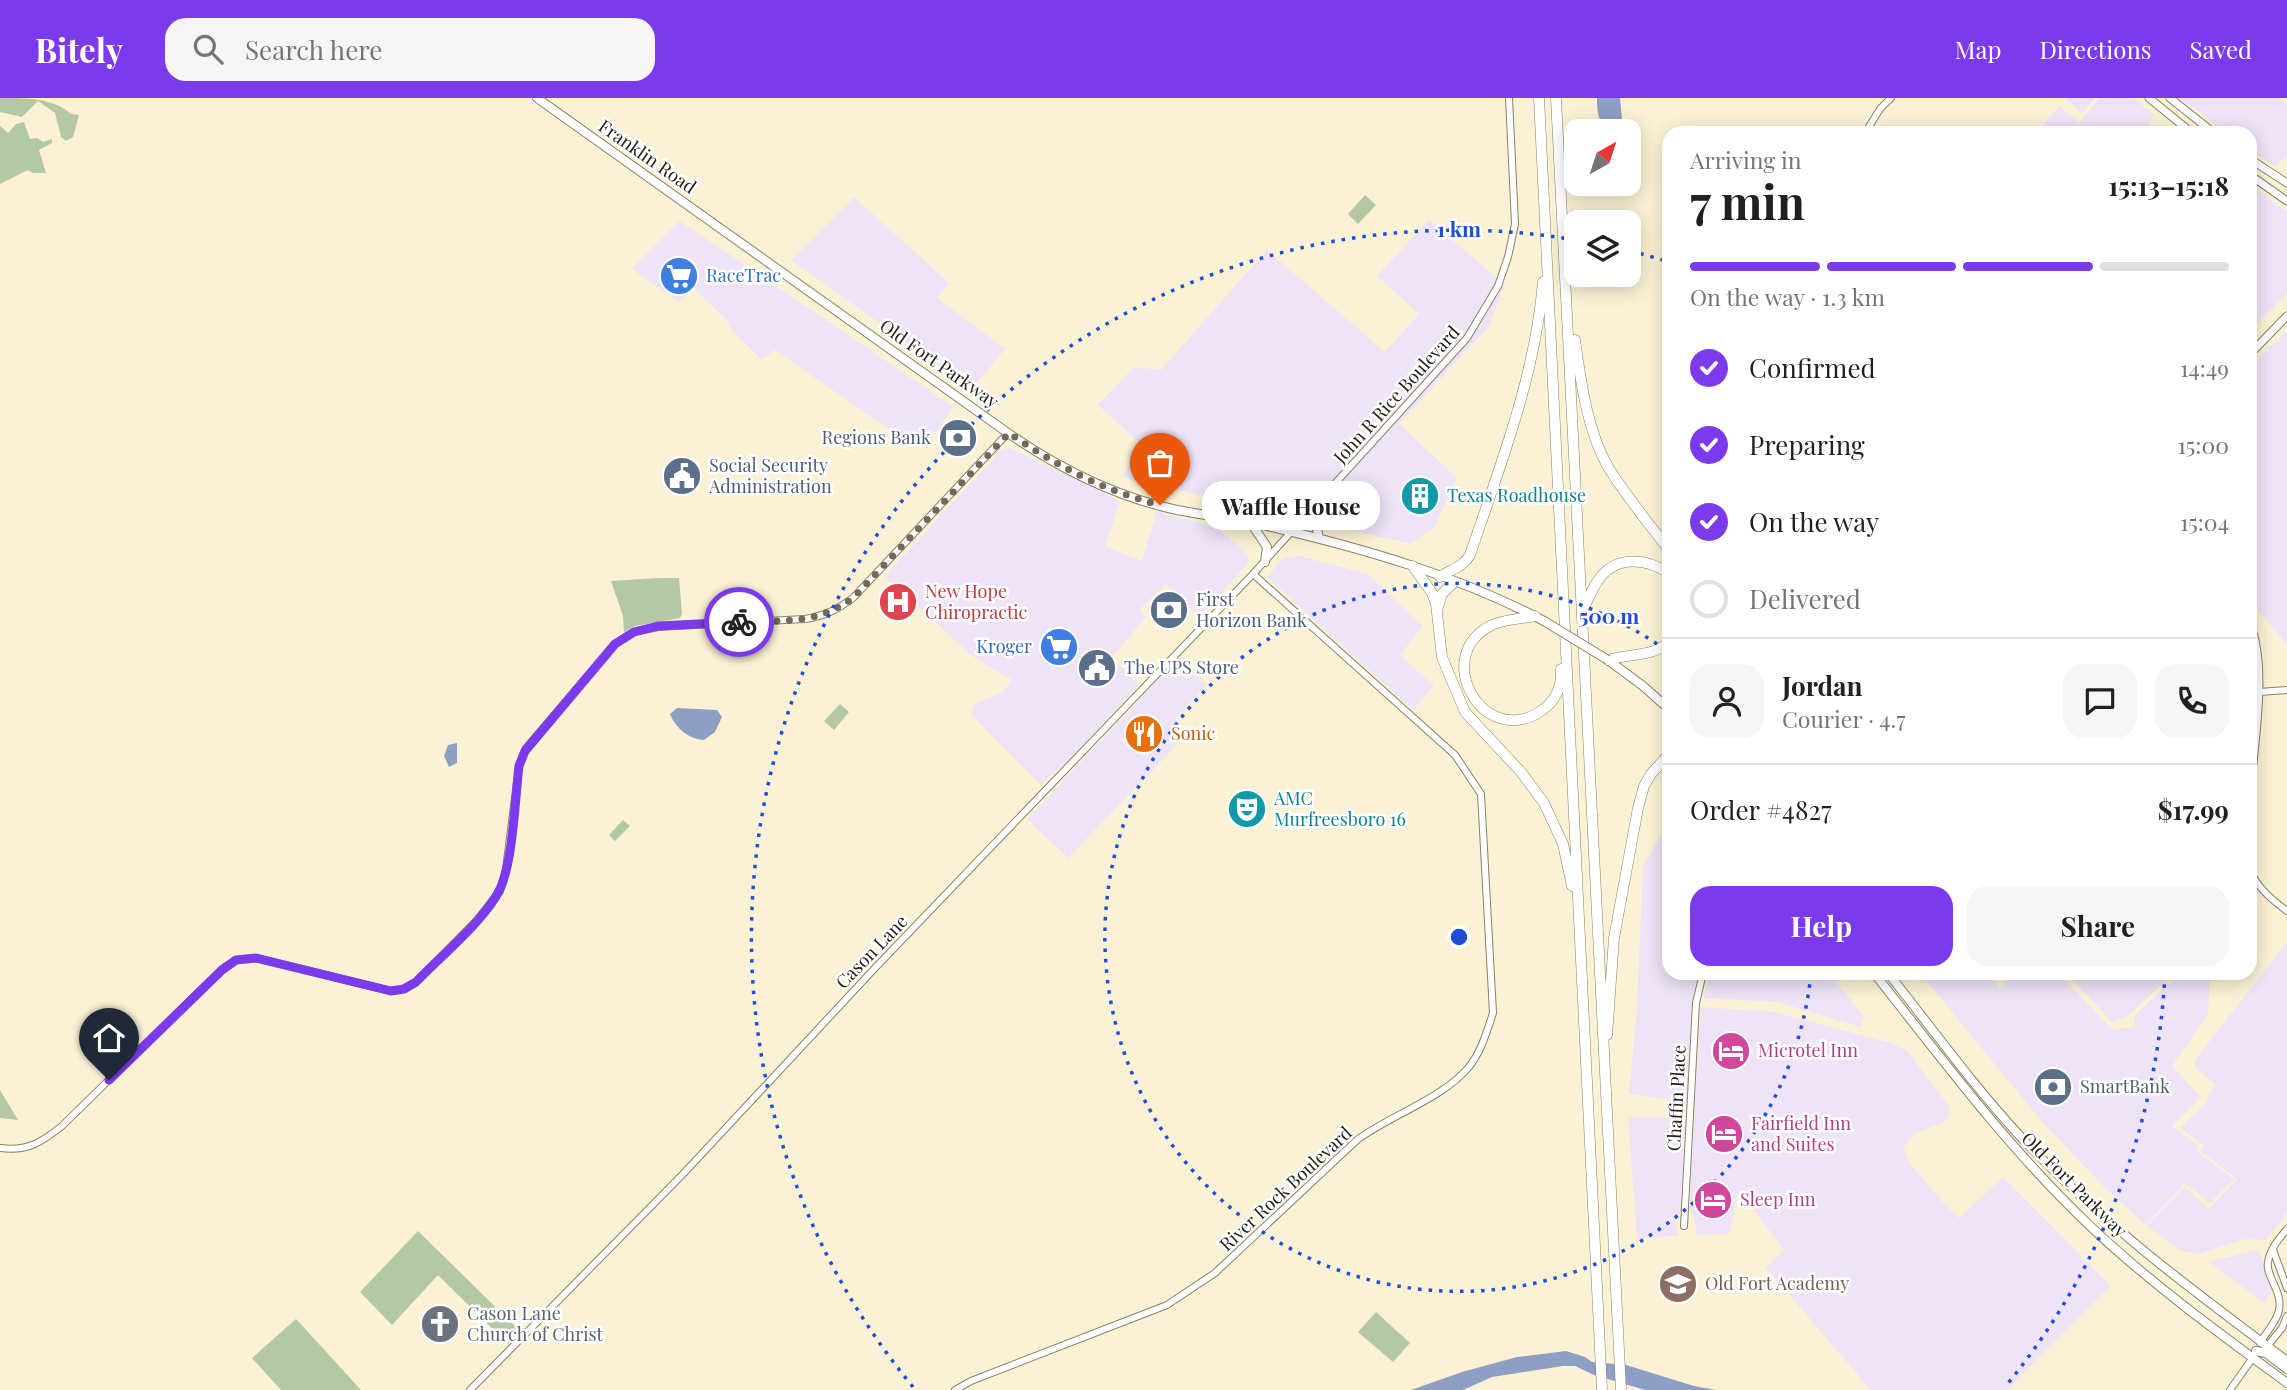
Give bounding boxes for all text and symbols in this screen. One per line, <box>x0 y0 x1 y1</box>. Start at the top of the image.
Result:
search box <box>165 18 655 81</box>
text: Bitely <box>35 27 123 71</box>
icon: search <box>189 30 227 68</box>
text: Search here <box>245 32 383 67</box>
text: Map <box>1955 33 2001 65</box>
text: Directions <box>2039 33 2152 65</box>
text: Saved <box>2190 33 2252 65</box>
street label: Franklin Road <box>594 114 702 199</box>
north arrow <box>1564 119 1642 196</box>
map controls <box>1564 119 1641 287</box>
text: Arriving in <box>1690 144 1802 175</box>
text: 15:13–15:18 <box>2108 168 2229 203</box>
text: 7 min <box>1690 170 1805 232</box>
button: layers <box>1564 210 1641 287</box>
text: 1 km <box>1437 214 1481 242</box>
supermarket icon: RaceTrac <box>658 255 700 297</box>
place label: RaceTrac <box>706 263 781 287</box>
text: On the way · 1.3 km <box>1690 281 1885 312</box>
street label: Old Fort Parkway <box>875 313 1004 413</box>
street label: John R Rice Boulevard <box>1327 320 1465 469</box>
icon: check <box>1690 349 1728 387</box>
text: Confirmed <box>1749 350 1876 385</box>
text: 14:49 <box>2180 352 2229 383</box>
bank icon: Regions Bank <box>937 417 979 459</box>
place label: Regions Bank <box>821 425 931 449</box>
icon: check <box>1690 426 1728 464</box>
text: Preparing <box>1749 427 1865 462</box>
text: 15:00 <box>2178 429 2229 460</box>
pin <box>1130 433 1190 505</box>
icon: bag <box>1141 444 1179 482</box>
place label: Social Security Administration <box>708 453 832 498</box>
public building icon: Social Security Administration <box>661 455 703 497</box>
building icon: Texas Roadhouse <box>1399 475 1441 517</box>
callout: Waffle House <box>1202 480 1380 530</box>
place label: Texas Roadhouse <box>1447 483 1586 507</box>
text: Waffle House <box>1221 490 1361 521</box>
icon: check <box>1690 503 1728 541</box>
text: On the way <box>1749 504 1879 539</box>
text: 15:04 <box>2180 506 2229 537</box>
place label: New Hope Chiropractic <box>925 579 1028 624</box>
hospital icon: New Hope Chiropractic <box>877 581 919 623</box>
text: Delivered <box>1749 581 1861 616</box>
courier <box>704 587 774 657</box>
place label: First Horizon Bank <box>1196 587 1307 632</box>
bank icon: First Horizon Bank <box>1148 589 1190 631</box>
text: 500 m <box>1579 601 1639 629</box>
icon: bike <box>720 603 758 641</box>
supermarket icon: Kroger <box>1038 626 1080 668</box>
place label: Kroger <box>976 634 1032 658</box>
public building icon: The UPS Store <box>1076 647 1118 689</box>
place label: The UPS Store <box>1124 655 1239 679</box>
button: person <box>1690 664 1764 738</box>
button: chat <box>2063 664 2137 738</box>
button: phone <box>2155 664 2229 738</box>
text: Jordan <box>1782 668 1862 703</box>
text: Courier · 4.7 <box>1782 703 1906 734</box>
restaurant icon: Sonic <box>1123 713 1165 755</box>
place label: Sonic <box>1171 721 1216 745</box>
place label: AMC Murfreesboro 16 <box>1273 786 1406 831</box>
theatre icon: AMC Murfreesboro 16 <box>1226 788 1268 830</box>
text: Order #4827 <box>1690 792 1832 827</box>
text: $17.99 <box>2158 792 2229 827</box>
button: Help <box>1690 886 1953 966</box>
button: Share <box>1967 886 2229 966</box>
street label: Cason Lane <box>830 909 913 993</box>
centre of rings <box>1447 925 1471 949</box>
pin <box>79 1008 139 1080</box>
icon: home <box>90 1019 128 1057</box>
hotel icon: Microtel Inn <box>1710 1030 1752 1072</box>
place label: Microtel Inn <box>1758 1038 1858 1062</box>
street label: Chaffin Place <box>1661 1044 1691 1152</box>
bank icon: SmartBank <box>2032 1066 2074 1108</box>
place label: SmartBank <box>2080 1074 2170 1098</box>
place label: Fairfield Inn and Suites <box>1751 1111 1851 1156</box>
hotel icon: Fairfield Inn and Suites <box>1703 1113 1745 1155</box>
street label: River Rock Boulevard <box>1214 1120 1357 1256</box>
street label: Old Fort Parkway <box>2017 1126 2133 1242</box>
hotel icon: Sleep Inn <box>1692 1179 1734 1221</box>
place label: Sleep Inn <box>1740 1187 1816 1211</box>
school or university icon: Old Fort Academy <box>1657 1263 1699 1305</box>
place label: Old Fort Academy <box>1705 1271 1849 1295</box>
place label: Cason Lane Church of Christ <box>467 1301 604 1346</box>
church icon: Cason Lane Church of Christ <box>419 1303 461 1345</box>

